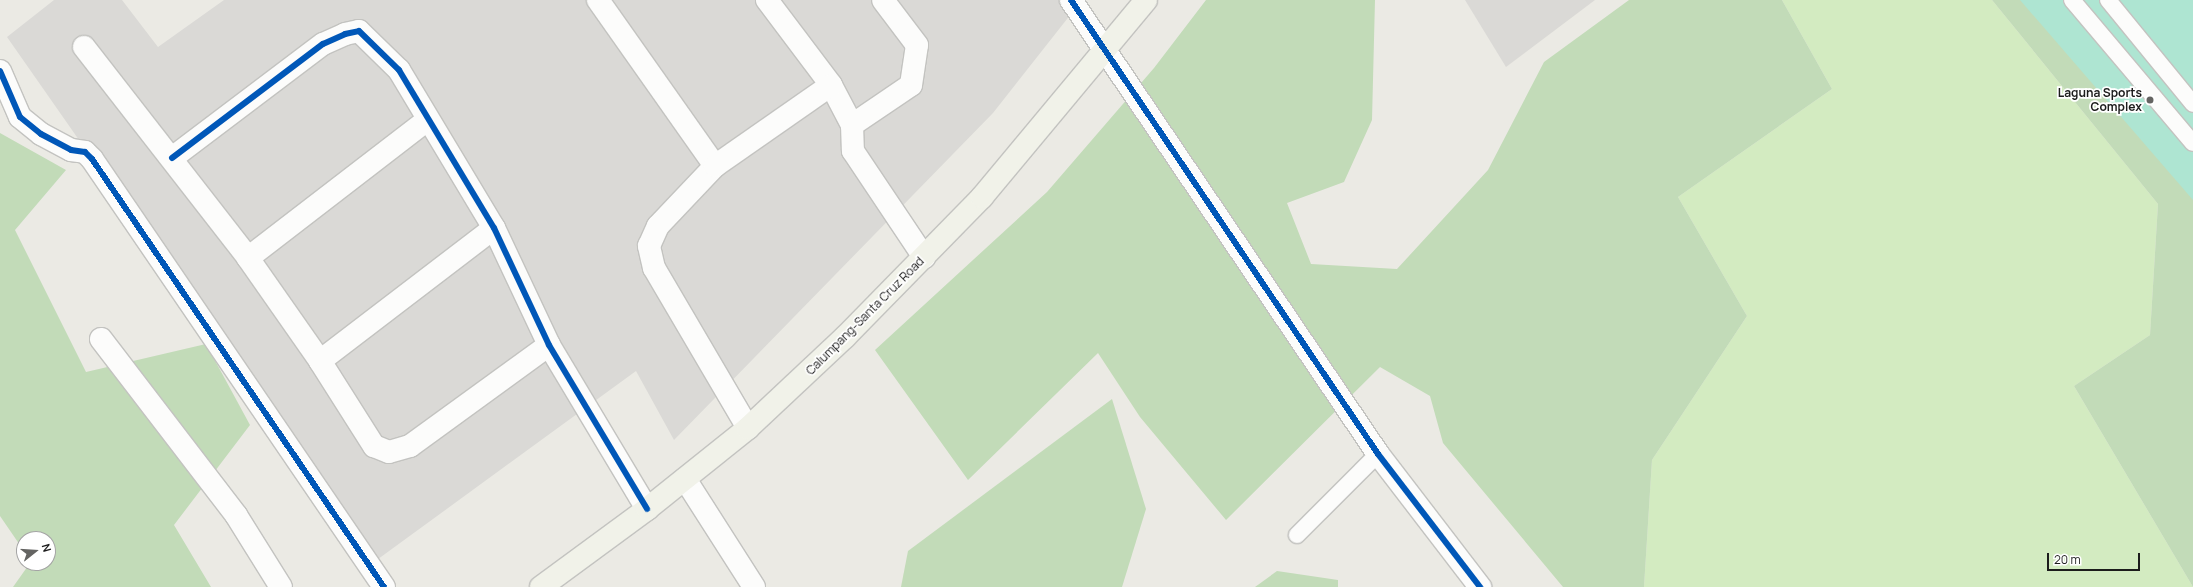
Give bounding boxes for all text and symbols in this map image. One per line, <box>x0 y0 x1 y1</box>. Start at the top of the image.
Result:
place label: Laguna Sports Complex <box>2058 86 2142 114</box>
marker: Laguna Sports Complex <box>2145 95 2155 105</box>
street label: Calumpang-Santa Cruz Road <box>803 254 927 378</box>
north arrow <box>16 531 56 571</box>
text: N <box>39 542 55 554</box>
scale bar <box>2049 545 2142 571</box>
text: 20 m <box>2054 551 2081 568</box>

